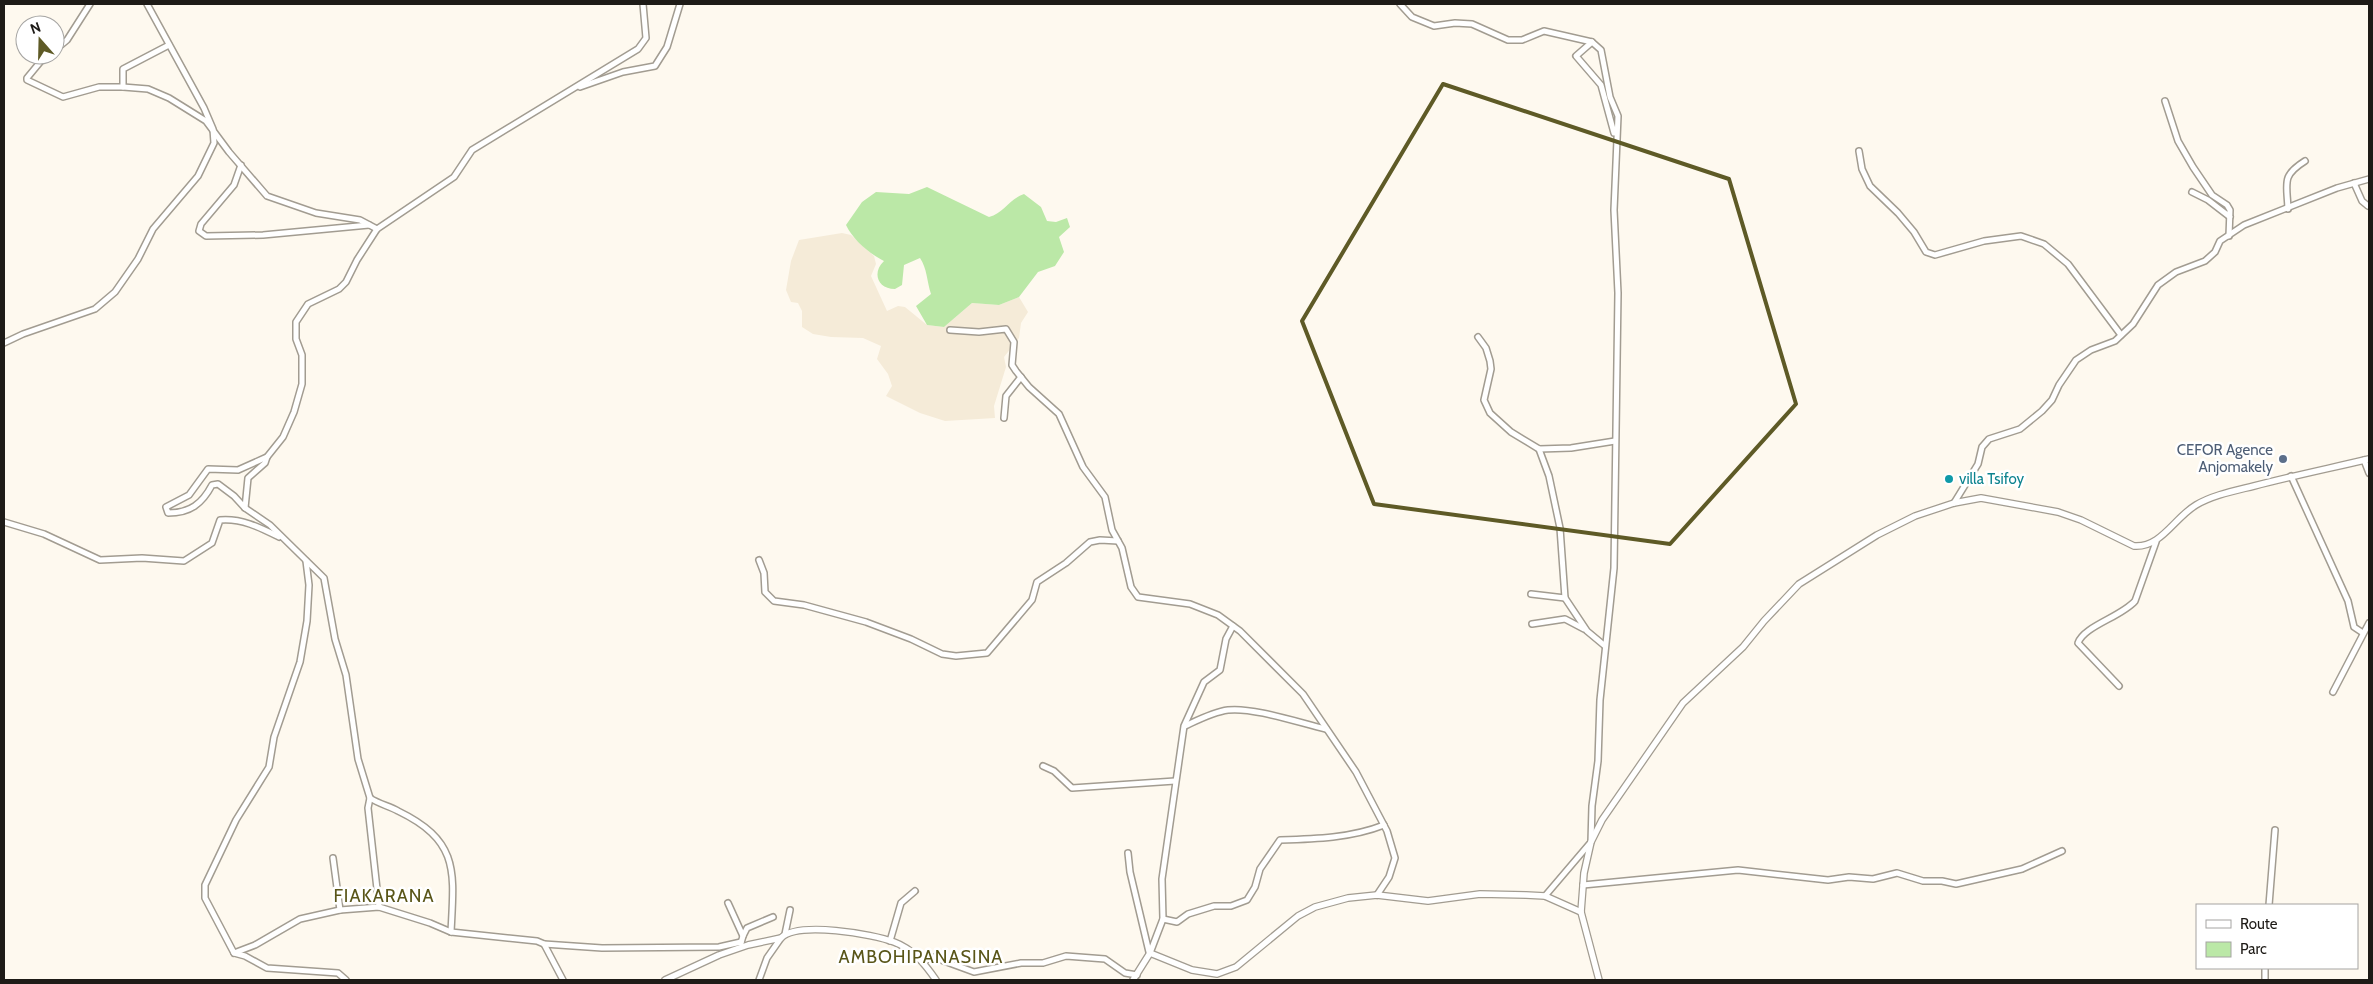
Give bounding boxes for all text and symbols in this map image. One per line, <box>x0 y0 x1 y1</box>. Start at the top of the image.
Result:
north arrow <box>15 15 65 65</box>
text: N <box>28 18 43 38</box>
place label: CEFOR Agence Anjomakely <box>2177 441 2273 476</box>
marker: CEFOR Agence Anjomakely <box>2277 453 2289 465</box>
place label: villa Tsifoy <box>1959 470 2025 488</box>
marker: villa Tsifoy <box>1943 473 1955 485</box>
district label: FIAKARANA <box>333 885 435 907</box>
legend <box>2196 904 2358 969</box>
text: Route <box>2240 915 2278 933</box>
text: Parc <box>2240 940 2267 958</box>
district label: AMBOHIPANASINA <box>839 946 1003 968</box>

